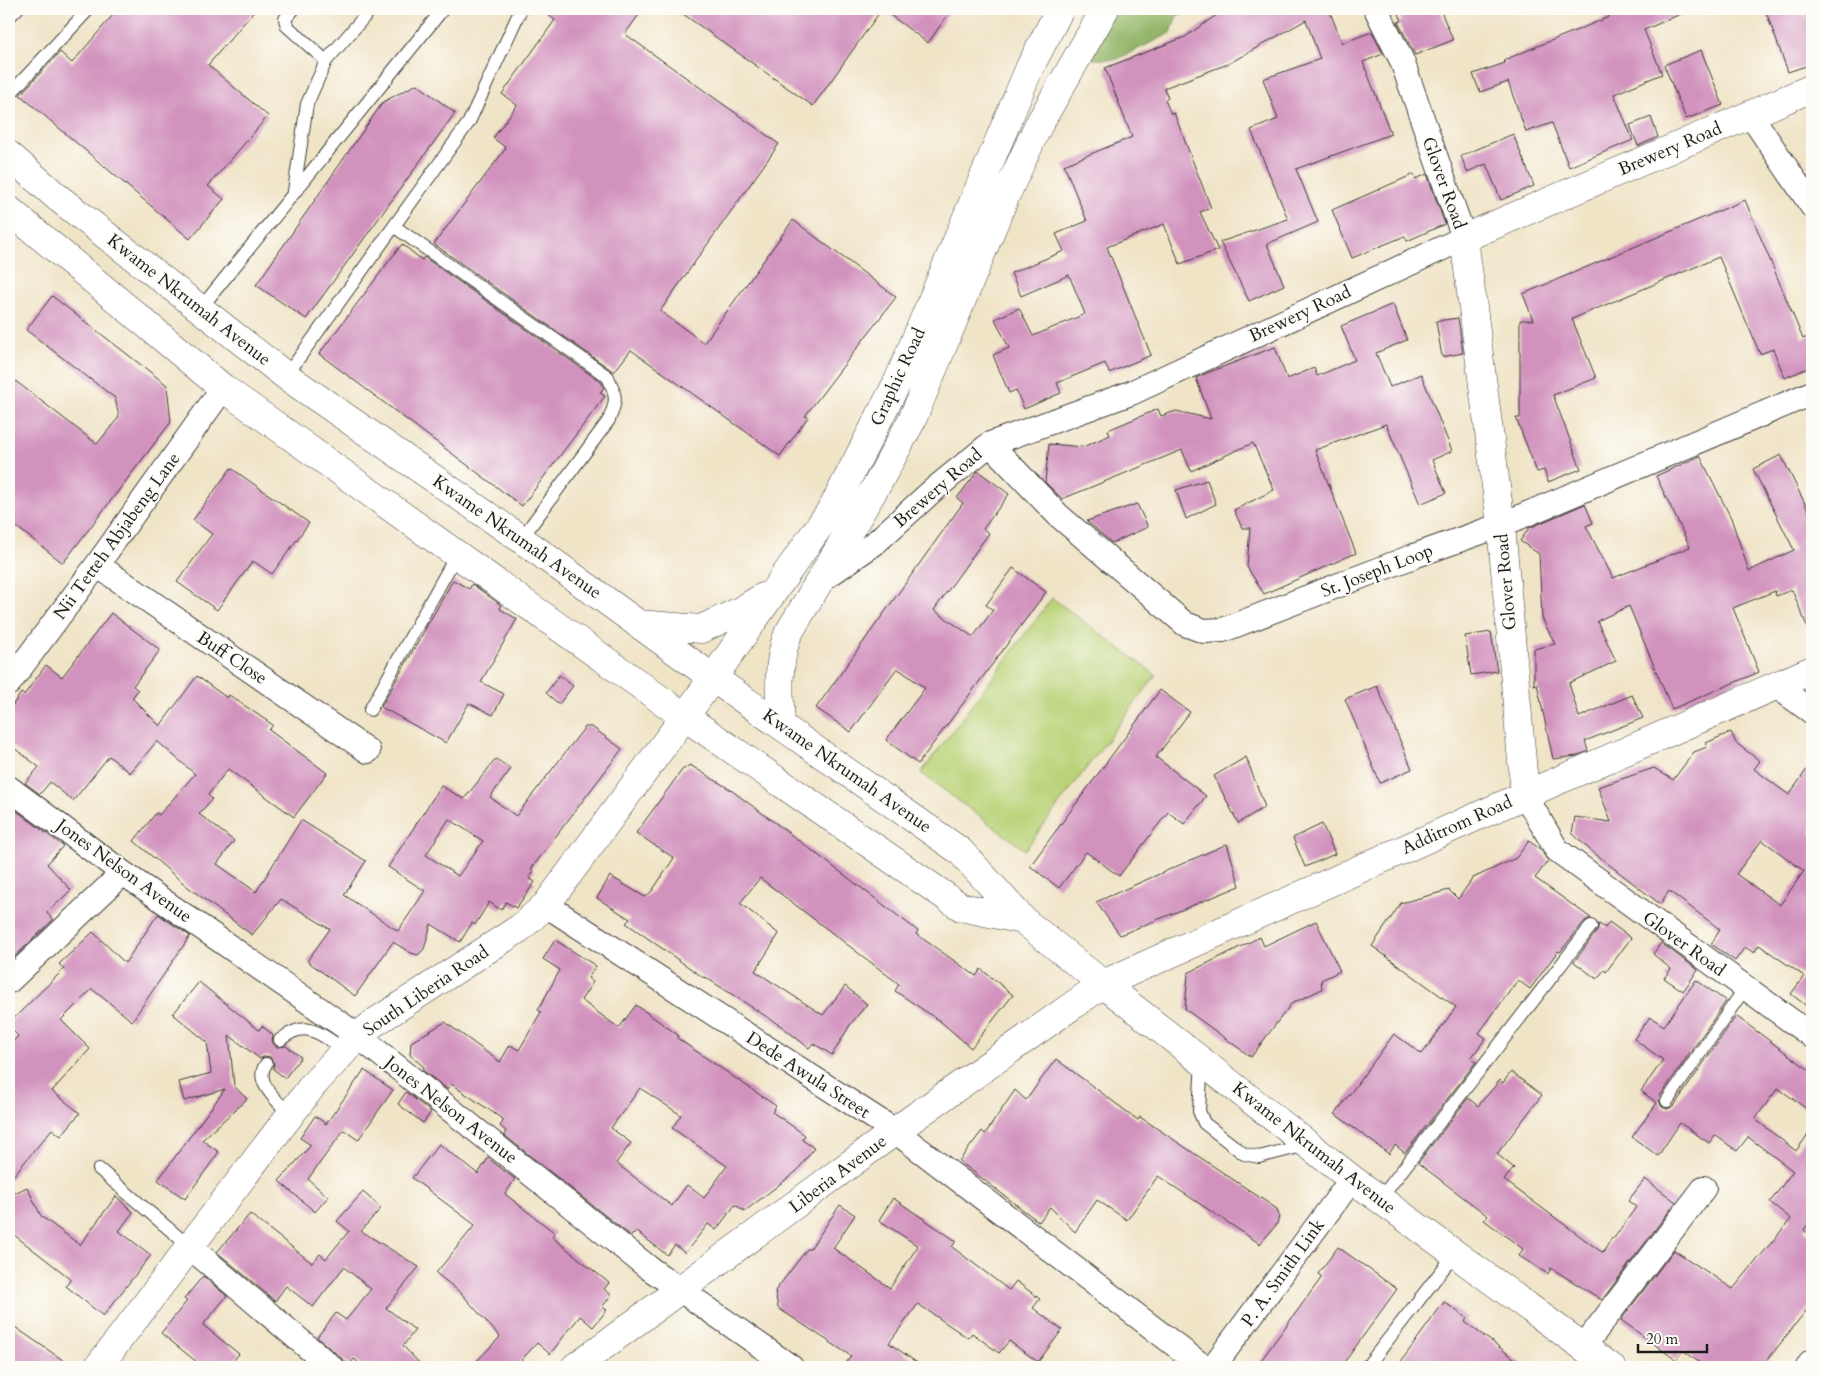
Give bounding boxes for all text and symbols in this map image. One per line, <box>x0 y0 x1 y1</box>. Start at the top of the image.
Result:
street label: Brewery Road <box>1614 116 1726 182</box>
street label: Glover Road <box>1416 133 1472 233</box>
street label: Kwame Nkrumah Avenue <box>102 228 276 372</box>
street label: Brewery Road <box>1245 279 1356 349</box>
street label: Graphic Road <box>864 323 932 430</box>
street label: Brewery Road <box>888 442 988 534</box>
street label: Nii Tetteh Abjabeng Lane <box>48 447 186 625</box>
street label: Kwame Nkrumah Avenue <box>427 469 607 605</box>
street label: Glover Road <box>1489 532 1523 631</box>
street label: St. Joseph Loop <box>1317 538 1437 604</box>
street label: Buff Close <box>192 625 272 691</box>
street label: Kwame Nkrumah Avenue <box>757 703 937 839</box>
street label: Additrom Road <box>1398 789 1517 861</box>
street label: Jones Nelson Avenue <box>49 811 197 929</box>
street label: Glover Road <box>1637 905 1731 983</box>
street label: South Liberia Road <box>358 939 494 1042</box>
street label: Dede Awula Street <box>741 1026 875 1125</box>
street label: Jones Nelson Avenue <box>377 1048 523 1170</box>
street label: Kwame Nkrumah Avenue <box>1227 1076 1401 1220</box>
street label: Liberia Avenue <box>784 1129 892 1219</box>
street label: P. A. Smith Link <box>1235 1214 1331 1332</box>
scale bar <box>1638 1321 1707 1353</box>
text: 20 m <box>1646 1329 1678 1349</box>

